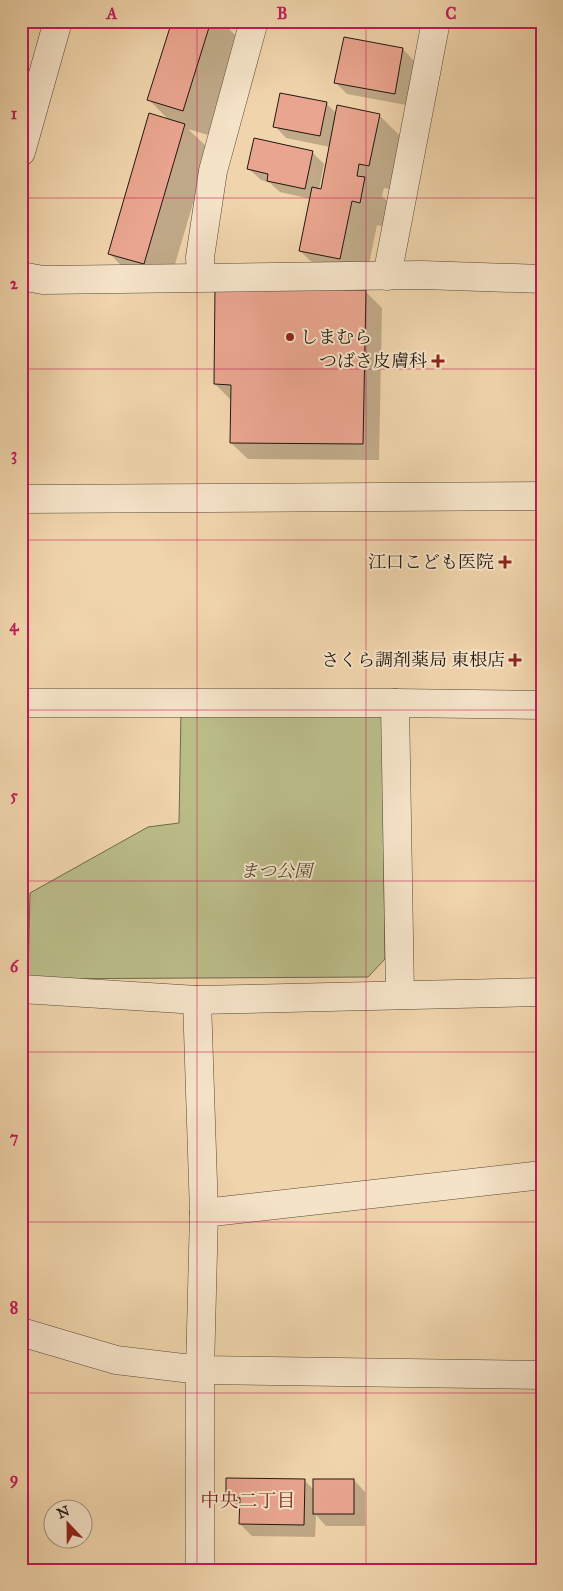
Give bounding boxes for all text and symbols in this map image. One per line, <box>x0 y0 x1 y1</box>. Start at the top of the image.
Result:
text: A <box>106 4 118 23</box>
text: B <box>277 4 287 23</box>
text: C <box>446 4 457 23</box>
text: 1 <box>11 104 18 123</box>
text: 2 <box>10 274 19 293</box>
place label: しまむら <box>300 326 372 348</box>
marker: しまむら <box>284 331 296 343</box>
place label: つばさ皮膚科 <box>319 350 427 372</box>
marker: つばさ皮膚科 <box>431 354 445 368</box>
text: 3 <box>11 445 17 465</box>
place label: 江口こども医院 <box>368 551 494 573</box>
marker: 江口こども医院 <box>498 555 512 569</box>
text: 4 <box>10 616 20 636</box>
place label: さくら調剤薬局 東根店 <box>321 649 505 671</box>
marker: さくら調剤薬局 東根店 <box>509 654 521 666</box>
text: 5 <box>10 786 18 805</box>
park label: まつ公園 <box>240 860 315 882</box>
text: 6 <box>10 957 19 976</box>
text: 7 <box>10 1128 19 1147</box>
text: 8 <box>10 1298 18 1317</box>
text: 9 <box>10 1469 18 1489</box>
district label: 中央二丁目 <box>200 1489 296 1512</box>
north arrow <box>42 1498 92 1548</box>
text: N <box>55 1502 72 1523</box>

